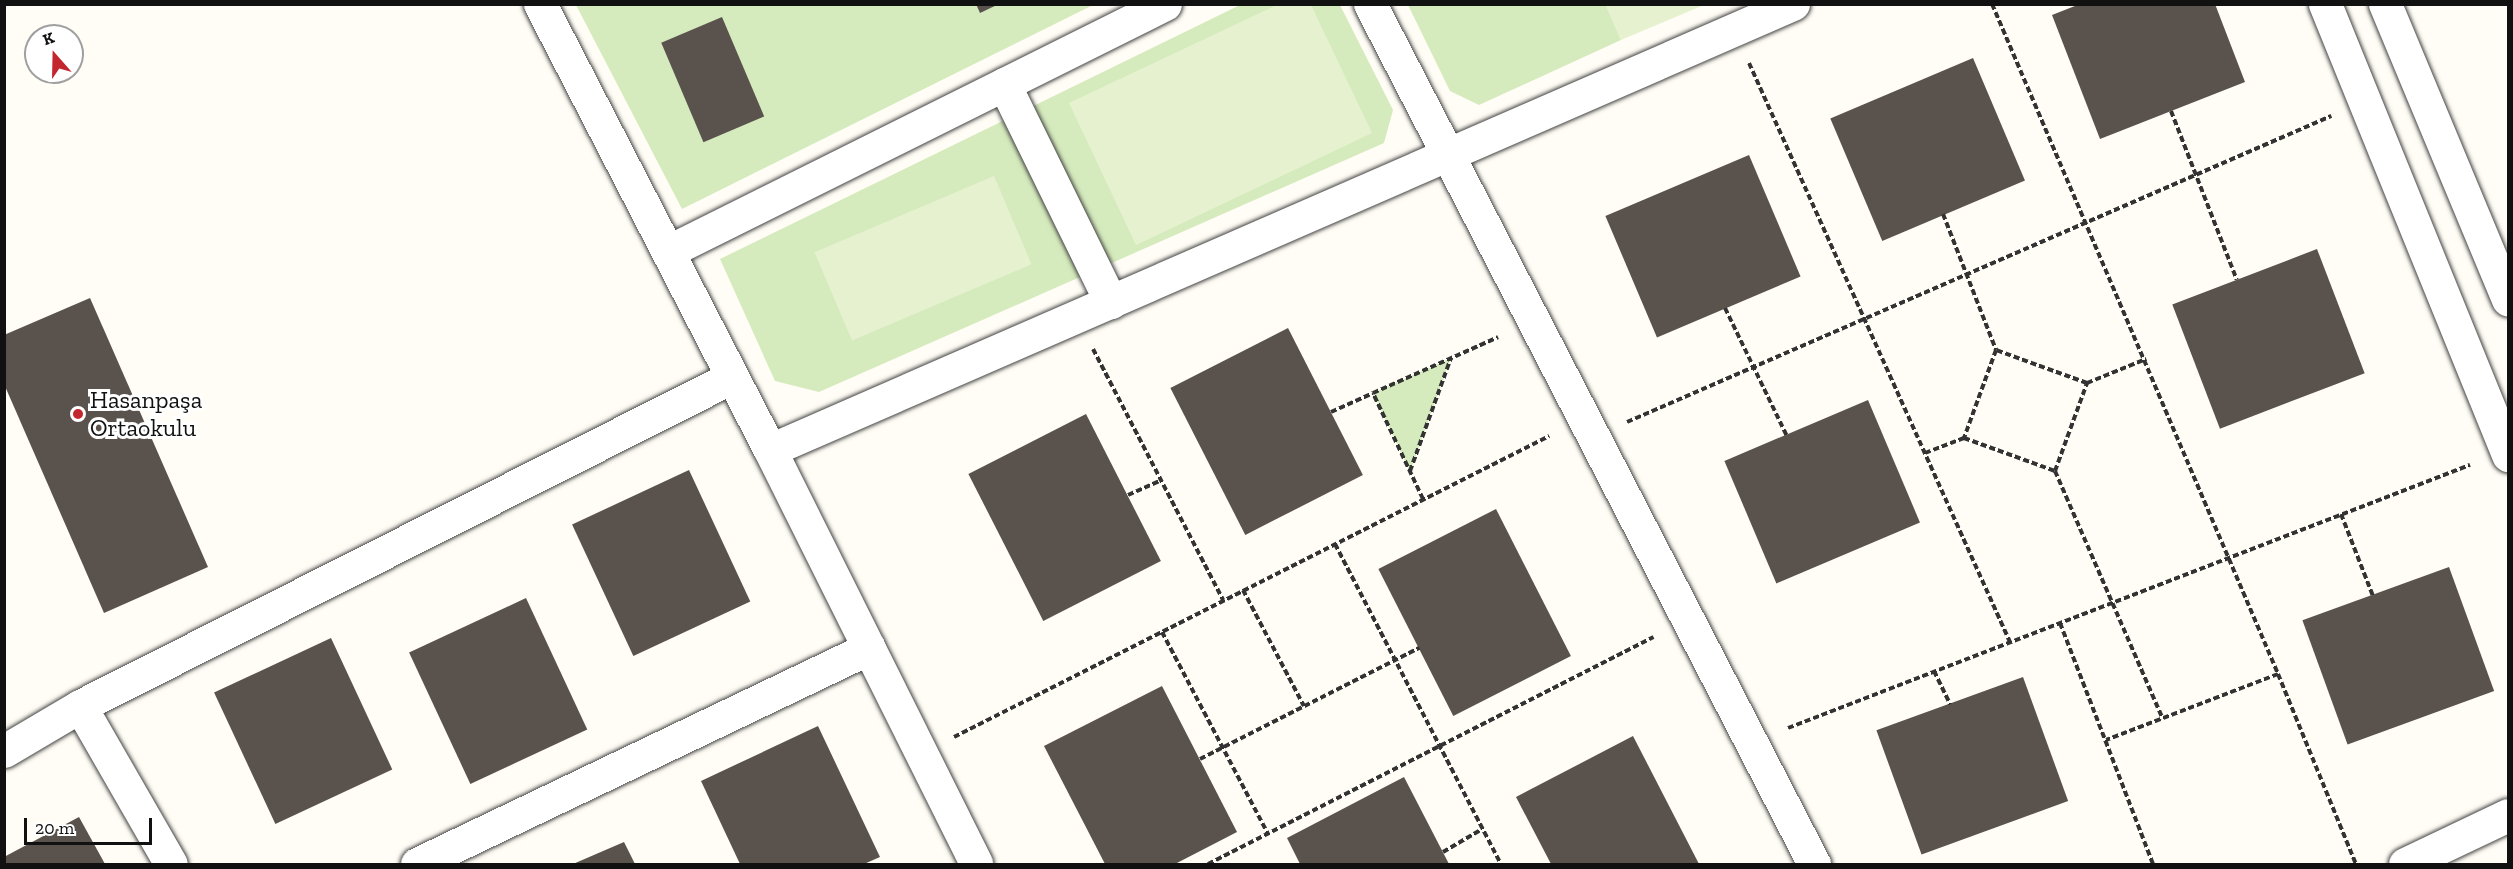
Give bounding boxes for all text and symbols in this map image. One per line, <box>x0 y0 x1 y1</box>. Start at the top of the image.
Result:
north arrow <box>24 24 84 84</box>
text: K <box>40 28 57 49</box>
place label: Hasanpaşa Ortaokulu <box>90 386 202 442</box>
marker: Hasanpaşa Ortaokulu <box>71 407 85 421</box>
scale bar <box>27 806 154 844</box>
text: 20 m <box>35 817 74 839</box>

